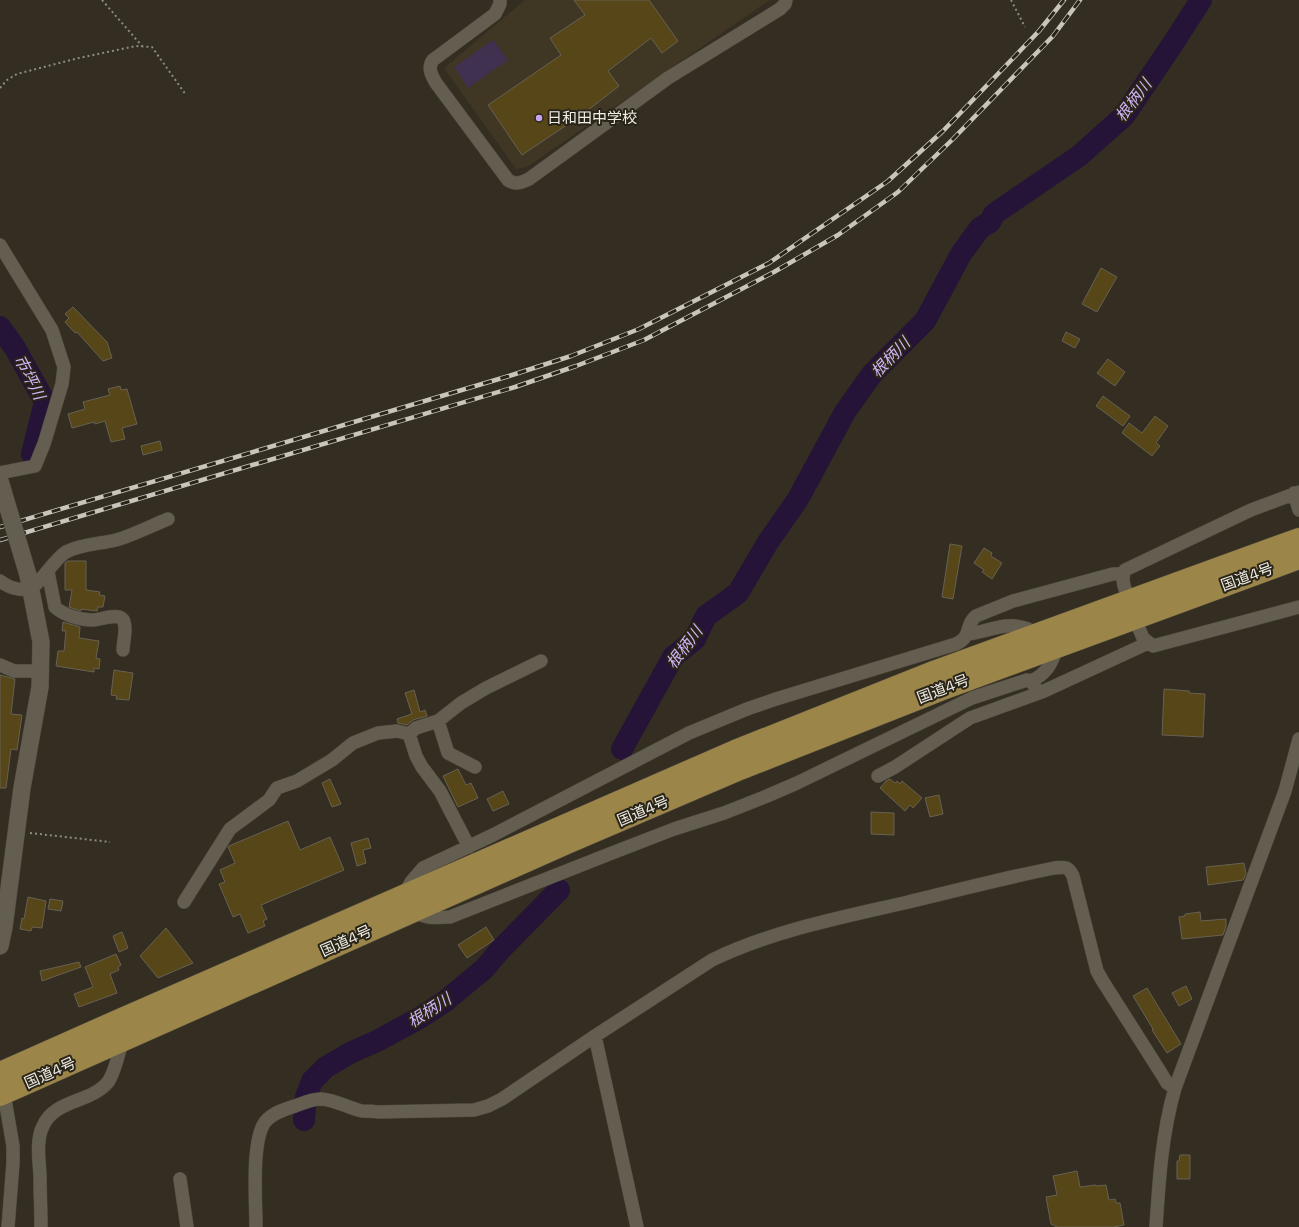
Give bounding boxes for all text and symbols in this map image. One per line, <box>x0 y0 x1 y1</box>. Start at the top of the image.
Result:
water label: 根柄川 <box>1111 73 1157 126</box>
place label: 日和田中学校 <box>547 108 637 127</box>
marker: 日和田中学校 <box>534 113 544 123</box>
water label: 根柄川 <box>866 331 916 382</box>
water label: 市坪川 <box>9 351 51 405</box>
street label: 国道4号 <box>1218 558 1276 595</box>
water label: 根柄川 <box>662 620 708 673</box>
street label: 国道4号 <box>914 670 972 707</box>
street label: 国道4号 <box>614 791 672 830</box>
street label: 国道4号 <box>317 921 375 960</box>
water label: 根柄川 <box>403 987 457 1032</box>
street label: 国道4号 <box>21 1053 79 1092</box>

